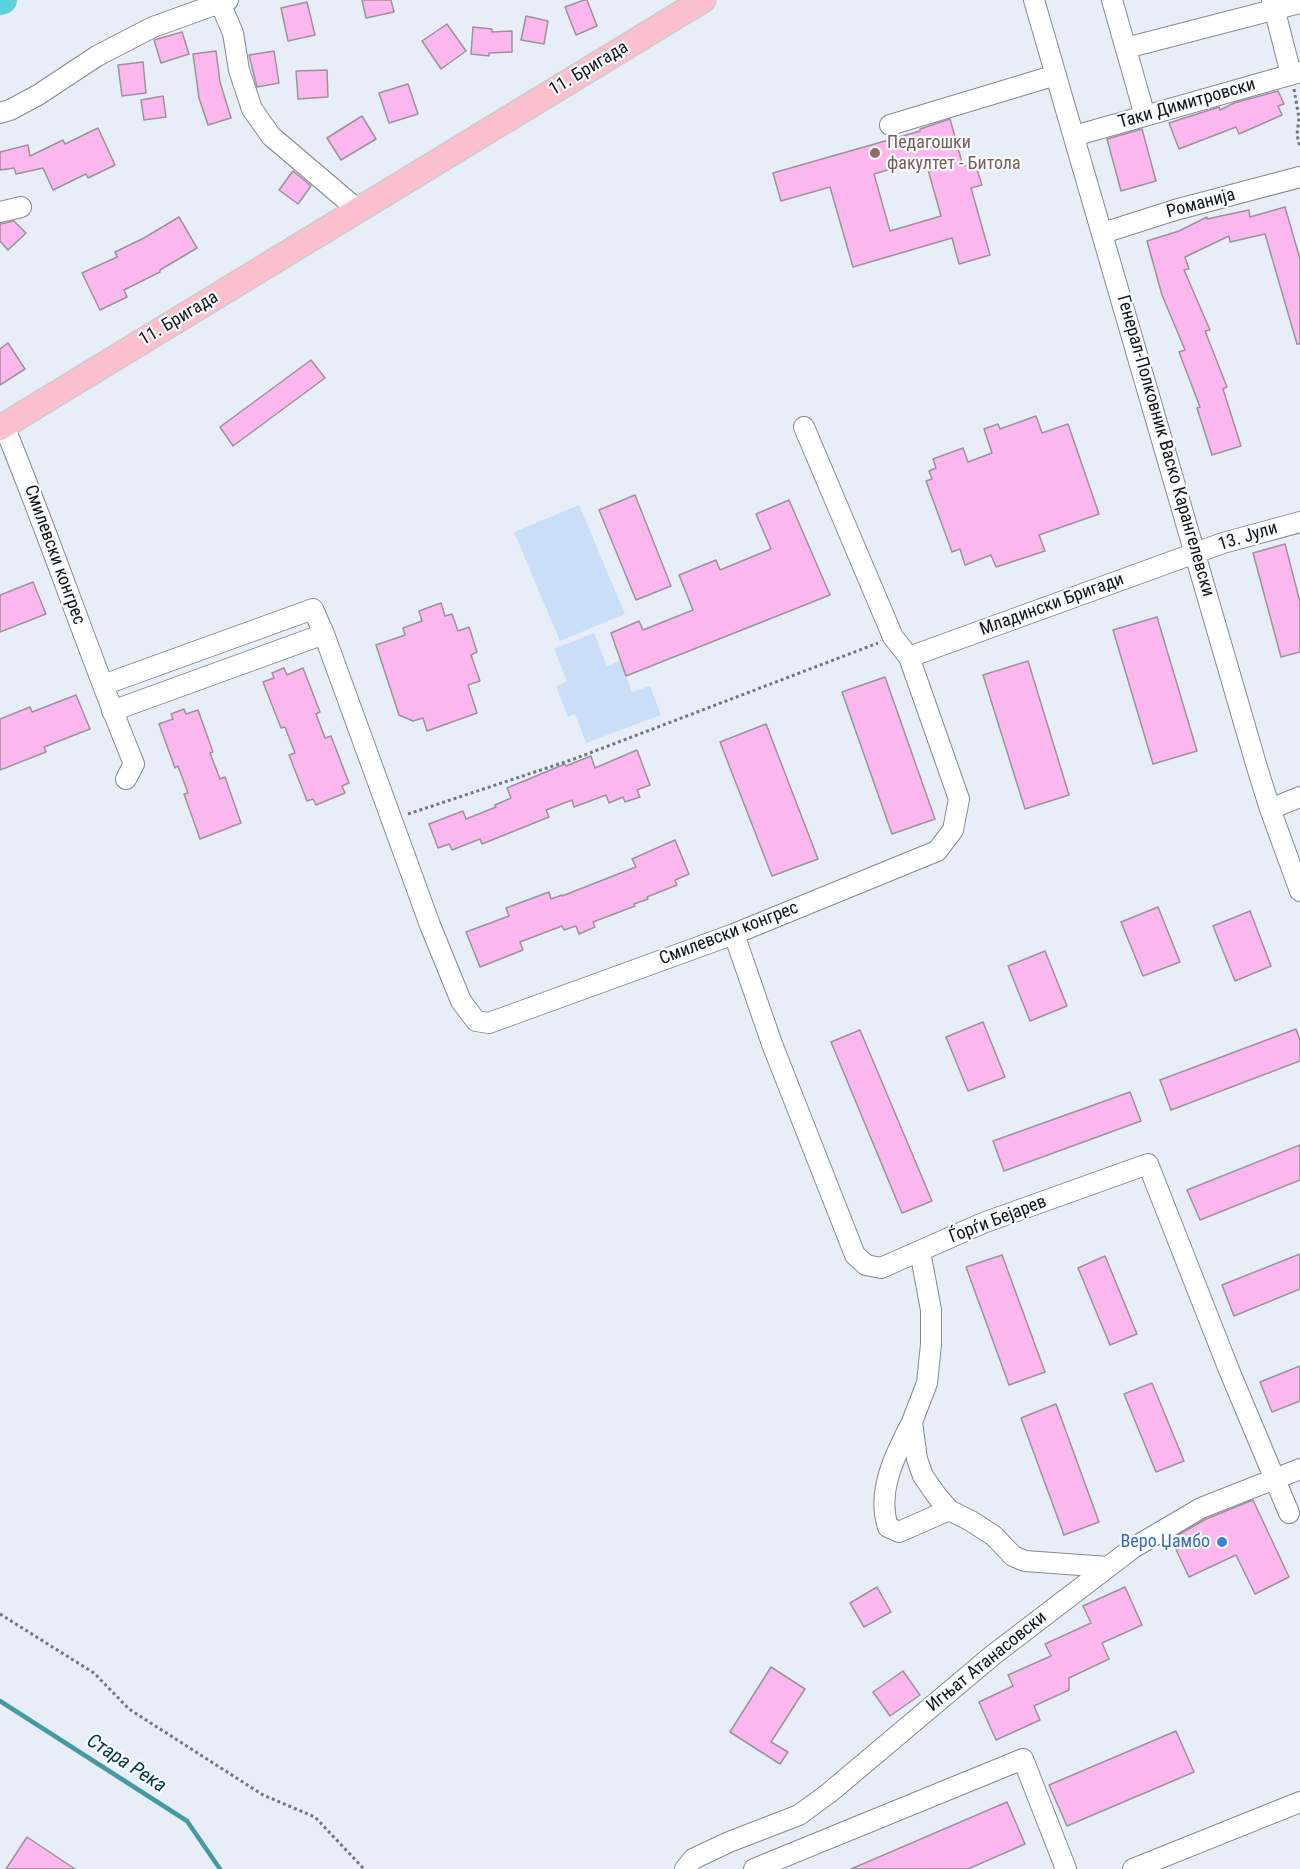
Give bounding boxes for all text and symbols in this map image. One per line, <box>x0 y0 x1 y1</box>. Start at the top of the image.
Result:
street label: 11. Бригада <box>546 37 632 101</box>
street label: Таки Димитровски <box>1116 74 1258 134</box>
place label: Педагошки факултет - Битола <box>887 132 1021 174</box>
marker: Педагошки факултет - Битола <box>868 146 882 160</box>
street label: Романија <box>1164 184 1238 224</box>
street label: 11. Бригада <box>136 287 222 351</box>
street label: Генерал-Полковник Васко Карангелевски <box>1112 293 1218 599</box>
street label: Смилевски конгрес <box>19 482 89 628</box>
street label: 13. Јули <box>1216 518 1280 556</box>
street label: Младински Бригади <box>977 569 1127 641</box>
street label: Смилевски конгрес <box>657 898 801 970</box>
street label: Ѓорѓи Бејарев <box>946 1192 1050 1248</box>
place label: Веро Џамбо <box>1121 1531 1210 1553</box>
marker: Веро Џамбо <box>1215 1535 1229 1549</box>
street label: Игњат Атанасовски <box>923 1607 1051 1717</box>
water label: Стара Река <box>82 1729 170 1799</box>

